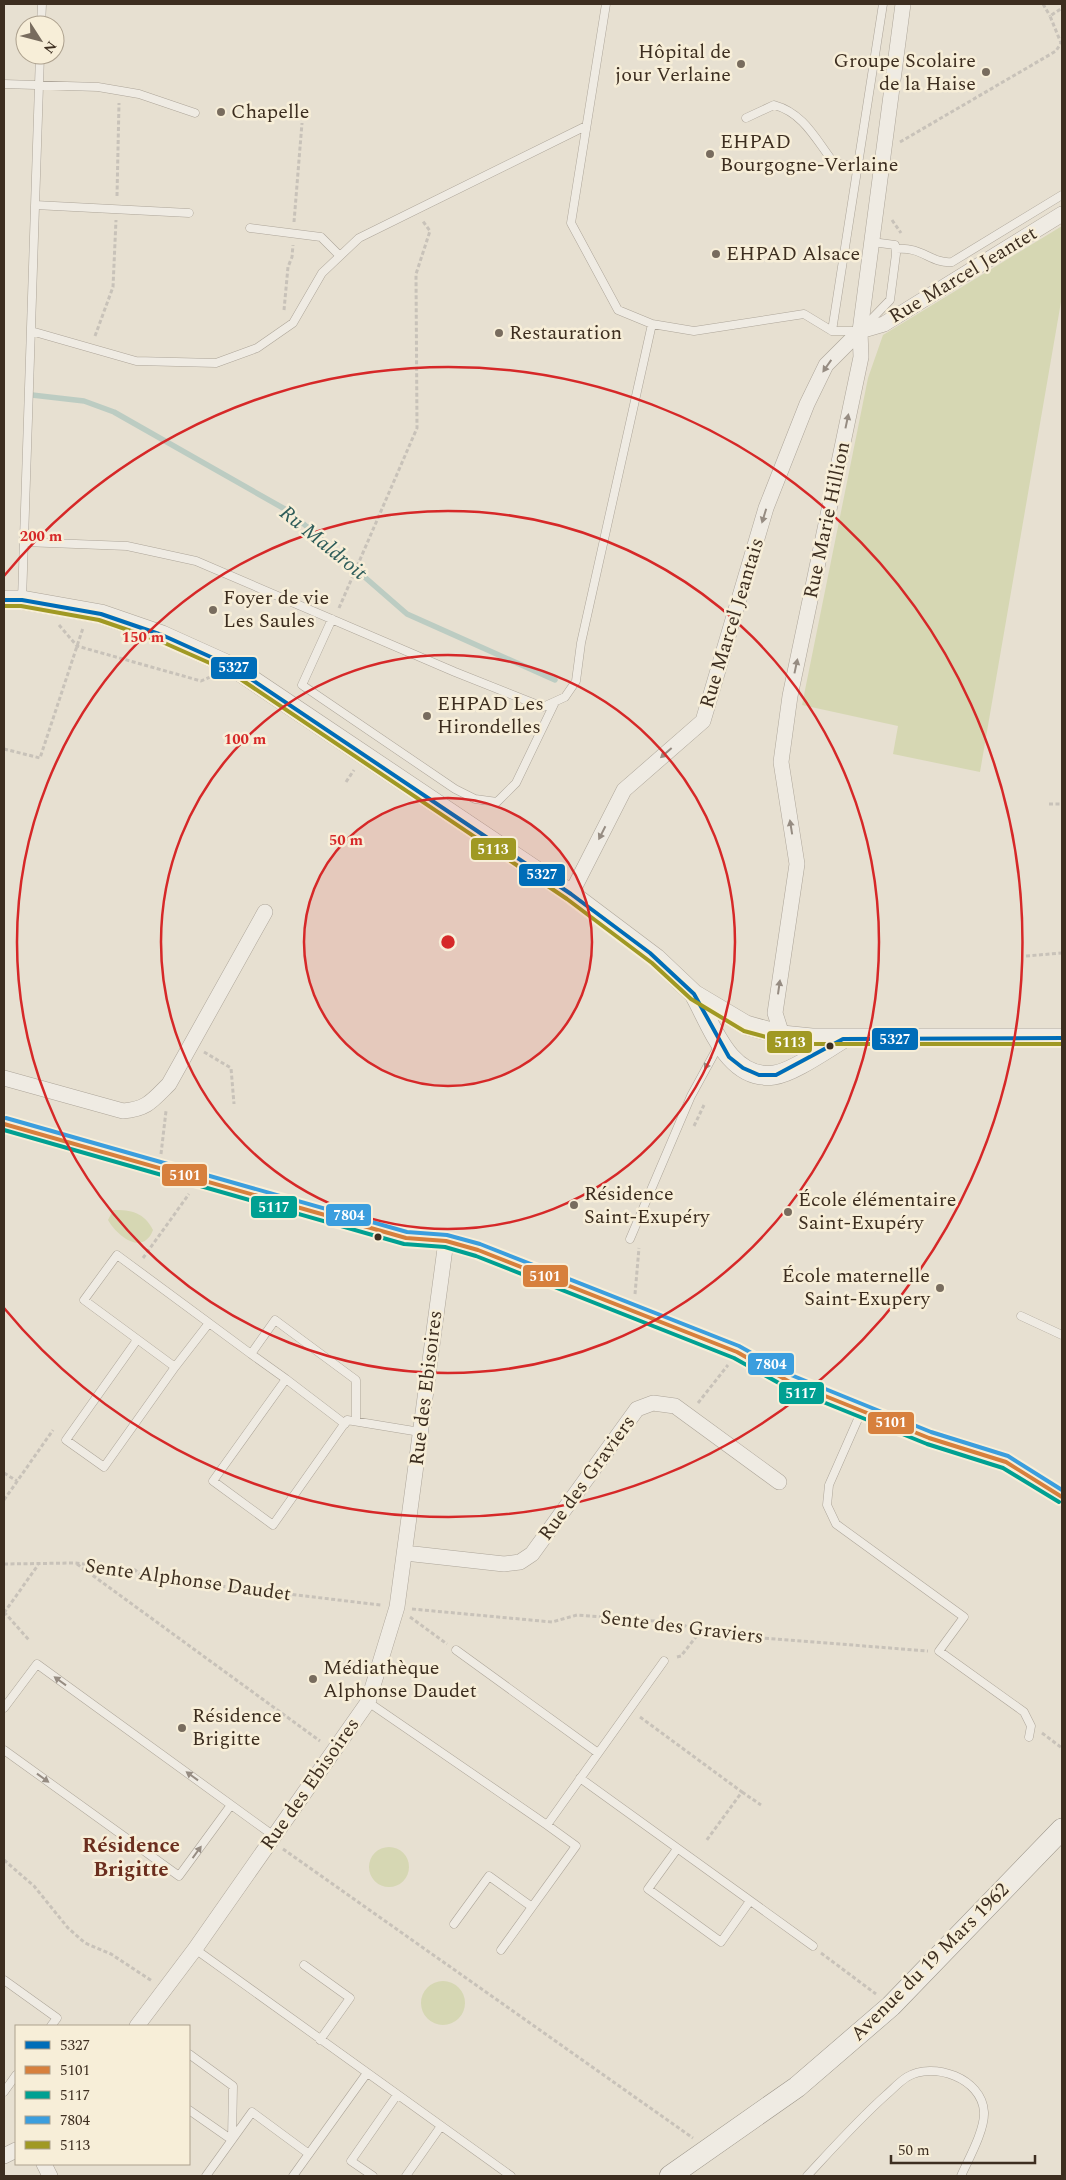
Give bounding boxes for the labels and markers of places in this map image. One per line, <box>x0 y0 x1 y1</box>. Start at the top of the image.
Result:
place label: Hôpital de jour Verlaine <box>615 37 731 90</box>
place label: Groupe Scolaire de la Haise <box>834 46 976 99</box>
marker: Hôpital de jour Verlaine <box>735 58 747 70</box>
marker: Groupe Scolaire de la Haise <box>980 66 992 78</box>
place label: Chapelle <box>231 97 309 127</box>
marker: Chapelle <box>215 106 227 118</box>
place label: EHPAD Bourgogne-Verlaine <box>720 127 898 180</box>
marker: EHPAD Bourgogne-Verlaine <box>704 148 716 160</box>
place label: EHPAD Alsace <box>726 239 860 269</box>
marker: EHPAD Alsace <box>710 248 722 260</box>
place label: Restauration <box>509 318 622 348</box>
marker: Restauration <box>493 327 505 339</box>
place label: Foyer de vie Les Saules <box>223 583 329 636</box>
marker: Foyer de vie Les Saules <box>207 604 219 616</box>
place label: EHPAD Les Hirondelles <box>437 689 544 742</box>
marker: EHPAD Les Hirondelles <box>421 710 433 722</box>
centre of rings <box>439 933 457 951</box>
unlabelled marker <box>825 1041 835 1051</box>
place label: Résidence Saint-Exupéry <box>584 1179 711 1232</box>
place label: École élémentaire Saint-Exupéry <box>798 1185 956 1238</box>
marker: Résidence Saint-Exupéry <box>568 1199 580 1211</box>
marker: École élémentaire Saint-Exupéry <box>782 1206 794 1218</box>
unlabelled marker <box>373 1232 383 1242</box>
place label: École maternelle Saint-Exupery <box>782 1261 931 1314</box>
marker: École maternelle Saint-Exupery <box>934 1282 946 1294</box>
place label: Médiathèque Alphonse Daudet <box>323 1653 477 1706</box>
marker: Médiathèque Alphonse Daudet <box>307 1673 319 1685</box>
place label: Résidence Brigitte <box>192 1701 282 1754</box>
marker: Résidence Brigitte <box>176 1722 188 1734</box>

